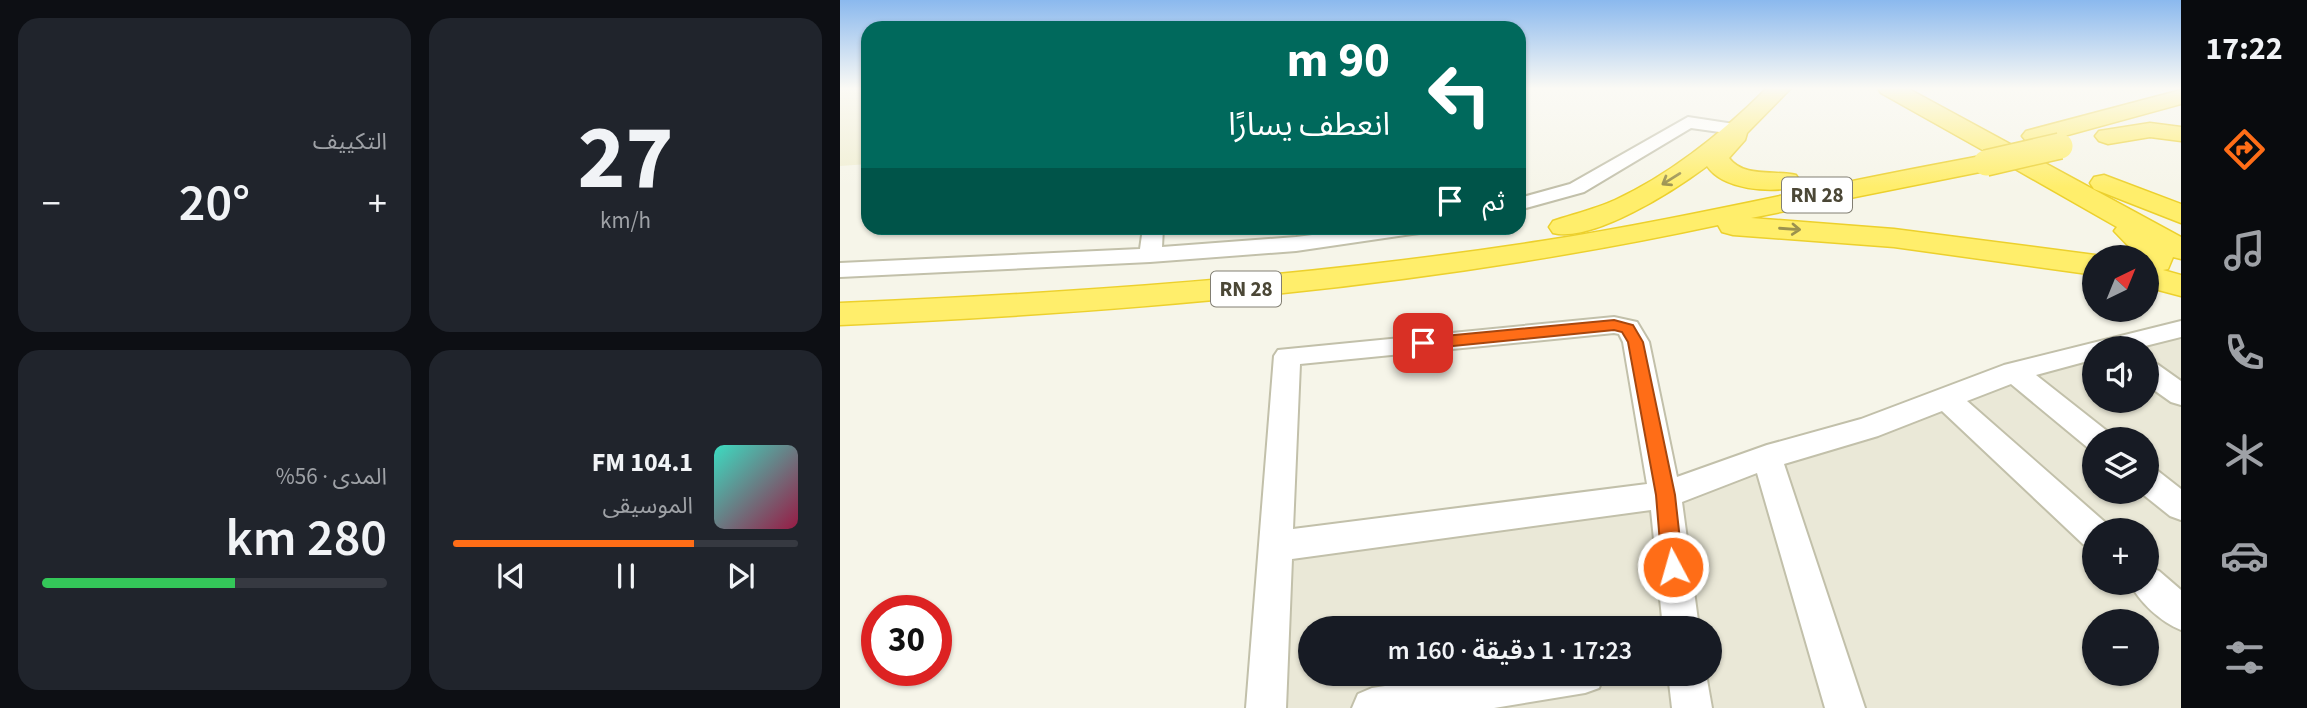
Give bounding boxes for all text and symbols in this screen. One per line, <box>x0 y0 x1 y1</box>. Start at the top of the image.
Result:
text: 90 m <box>1286 26 1390 96</box>
text: 17:22 <box>2205 26 2283 72</box>
icon: left <box>1414 49 1505 140</box>
text: 27 <box>577 94 674 223</box>
text: انعطف يسارًا <box>1228 102 1390 148</box>
text: التكييف <box>313 125 387 158</box>
icon: directions <box>2220 125 2269 174</box>
text: 20° <box>179 167 250 241</box>
one-way arrow <box>1662 171 1681 186</box>
text: − <box>42 177 61 231</box>
text: + <box>368 177 387 231</box>
road number: RN 28 <box>1782 178 1852 212</box>
icon: arrive <box>1431 182 1469 220</box>
text: ثم <box>1483 183 1505 220</box>
text: km/h <box>600 204 651 237</box>
one-way arrow <box>1778 222 1801 235</box>
icon: music <box>2220 226 2269 275</box>
north arrow <box>2082 245 2160 322</box>
map controls <box>2082 245 2159 686</box>
road number: RN 28 <box>1211 272 1281 306</box>
pin <box>1393 313 1453 373</box>
icon: arrive <box>1404 324 1442 362</box>
icon: phone <box>2220 328 2269 377</box>
button: sound <box>2082 336 2159 413</box>
button: layers <box>2082 427 2159 504</box>
icon: climate <box>2220 430 2269 479</box>
text: 104.1 FM <box>592 444 693 481</box>
text: المدى · 56% <box>276 460 387 493</box>
text: الموسيقى <box>602 489 693 522</box>
text: 280 km <box>226 502 387 576</box>
button: + <box>2082 518 2159 595</box>
position arrow <box>1636 530 1710 604</box>
icon: car <box>2220 531 2269 580</box>
icon: previous <box>492 557 530 595</box>
icon: pause <box>607 557 645 595</box>
icon: next <box>722 557 760 595</box>
speed limit sign: 30 <box>861 595 952 686</box>
button: − <box>2082 609 2159 686</box>
text: 17:23 · 1 دقيقة · 160 m <box>1388 632 1632 669</box>
icon: filters <box>2220 633 2269 682</box>

